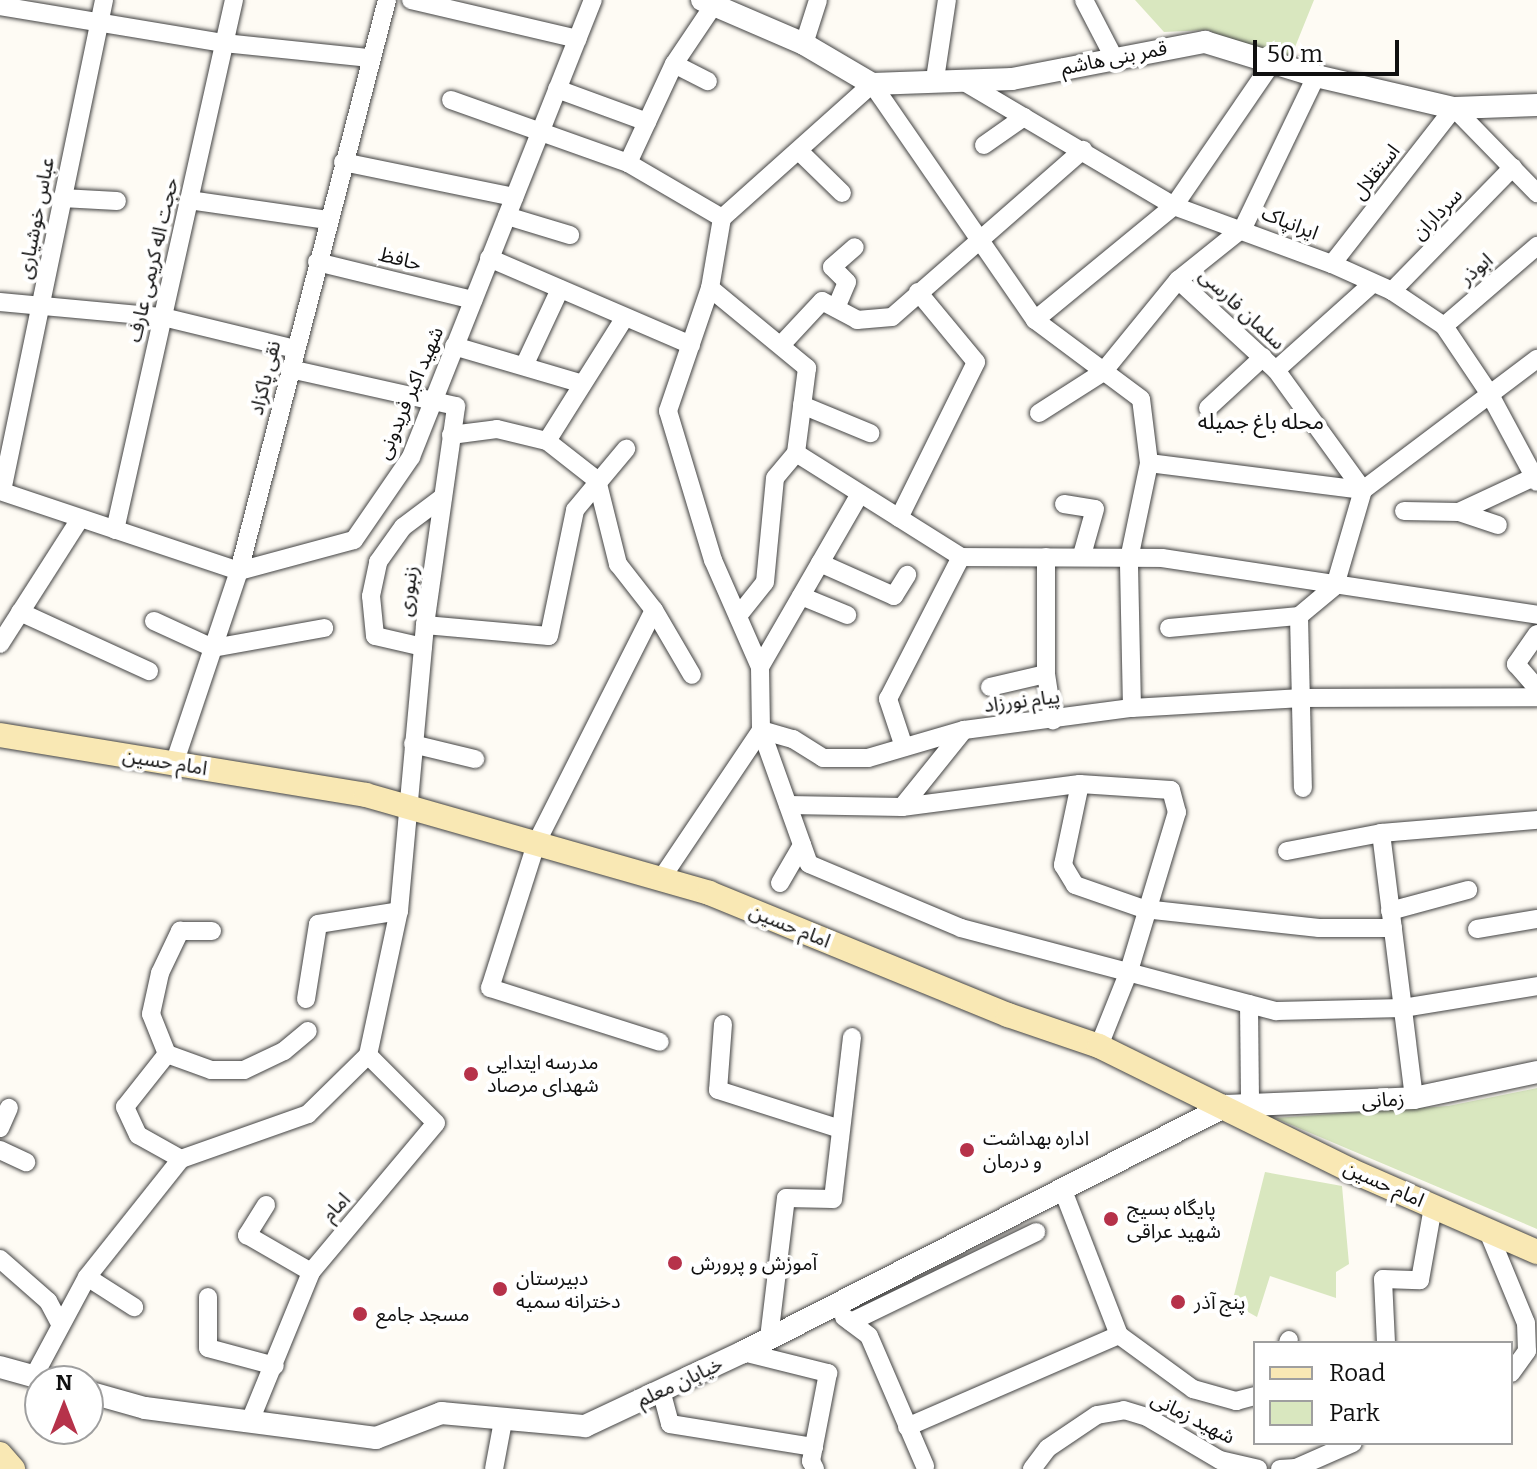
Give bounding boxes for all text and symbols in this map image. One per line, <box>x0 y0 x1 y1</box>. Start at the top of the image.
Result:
scale bar <box>1257 24 1403 74</box>
street label: قمر بنی هاشم <box>1059 36 1169 80</box>
text: 50 m <box>1267 40 1323 68</box>
street label: استقلال <box>1347 140 1405 204</box>
street label: عباس خوشیاری <box>12 155 60 281</box>
street label: حجت اله کریمی عارف <box>122 175 184 345</box>
street label: سرداران <box>1407 183 1467 245</box>
street label: ایرانپاک <box>1258 201 1322 245</box>
street label: حافظ <box>376 242 424 276</box>
street label: ابوذر <box>1454 248 1498 290</box>
street label: سلمان فارسی <box>1194 263 1290 355</box>
street label: شهید اکبر فریدونی <box>371 323 449 463</box>
street label: نقی پاکزاد <box>244 338 286 418</box>
district label: محله باغ‌ جمیله <box>1198 409 1324 435</box>
street label: زنبوری <box>393 564 423 618</box>
street label: پیام نورزاد <box>983 684 1061 718</box>
street label: امام حسین <box>121 743 209 781</box>
street label: امام حسین <box>746 899 834 953</box>
place label: مدرسه ایتدایی شهدای مرصاد <box>487 1050 599 1097</box>
marker: مدرسه ایتدایی شهدای مرصاد <box>462 1065 480 1083</box>
street label: زمانی <box>1361 1087 1405 1113</box>
place label: اداره بهداشت و درمان <box>983 1126 1089 1173</box>
marker: اداره بهداشت و درمان <box>958 1141 976 1159</box>
street label: امام حسین <box>1340 1156 1428 1212</box>
street label: امام <box>317 1188 355 1226</box>
place label: پایگاه بسیج شهید عراقی <box>1127 1196 1221 1243</box>
marker: پایگاه بسیج شهید عراقی <box>1102 1210 1120 1228</box>
place label: آموزش و پرورش <box>691 1251 817 1275</box>
marker: آموزش و پرورش <box>666 1254 684 1272</box>
place label: دبیرستان دخترانه سمیه <box>516 1266 620 1313</box>
marker: دبیرستان دخترانه سمیه <box>491 1280 509 1298</box>
place label: پنج آذر <box>1194 1290 1245 1314</box>
marker: پنج آذر <box>1169 1293 1187 1311</box>
place label: مسجد جامع <box>376 1302 470 1326</box>
marker: مسجد جامع <box>351 1305 369 1323</box>
legend <box>1253 1341 1513 1445</box>
street label: خیابان معلم <box>633 1352 727 1412</box>
text: Road <box>1329 1359 1385 1387</box>
north arrow <box>24 1365 104 1445</box>
text: N <box>56 1369 72 1396</box>
street label: شهید زمانی <box>1147 1387 1239 1449</box>
text: Park <box>1329 1399 1380 1427</box>

